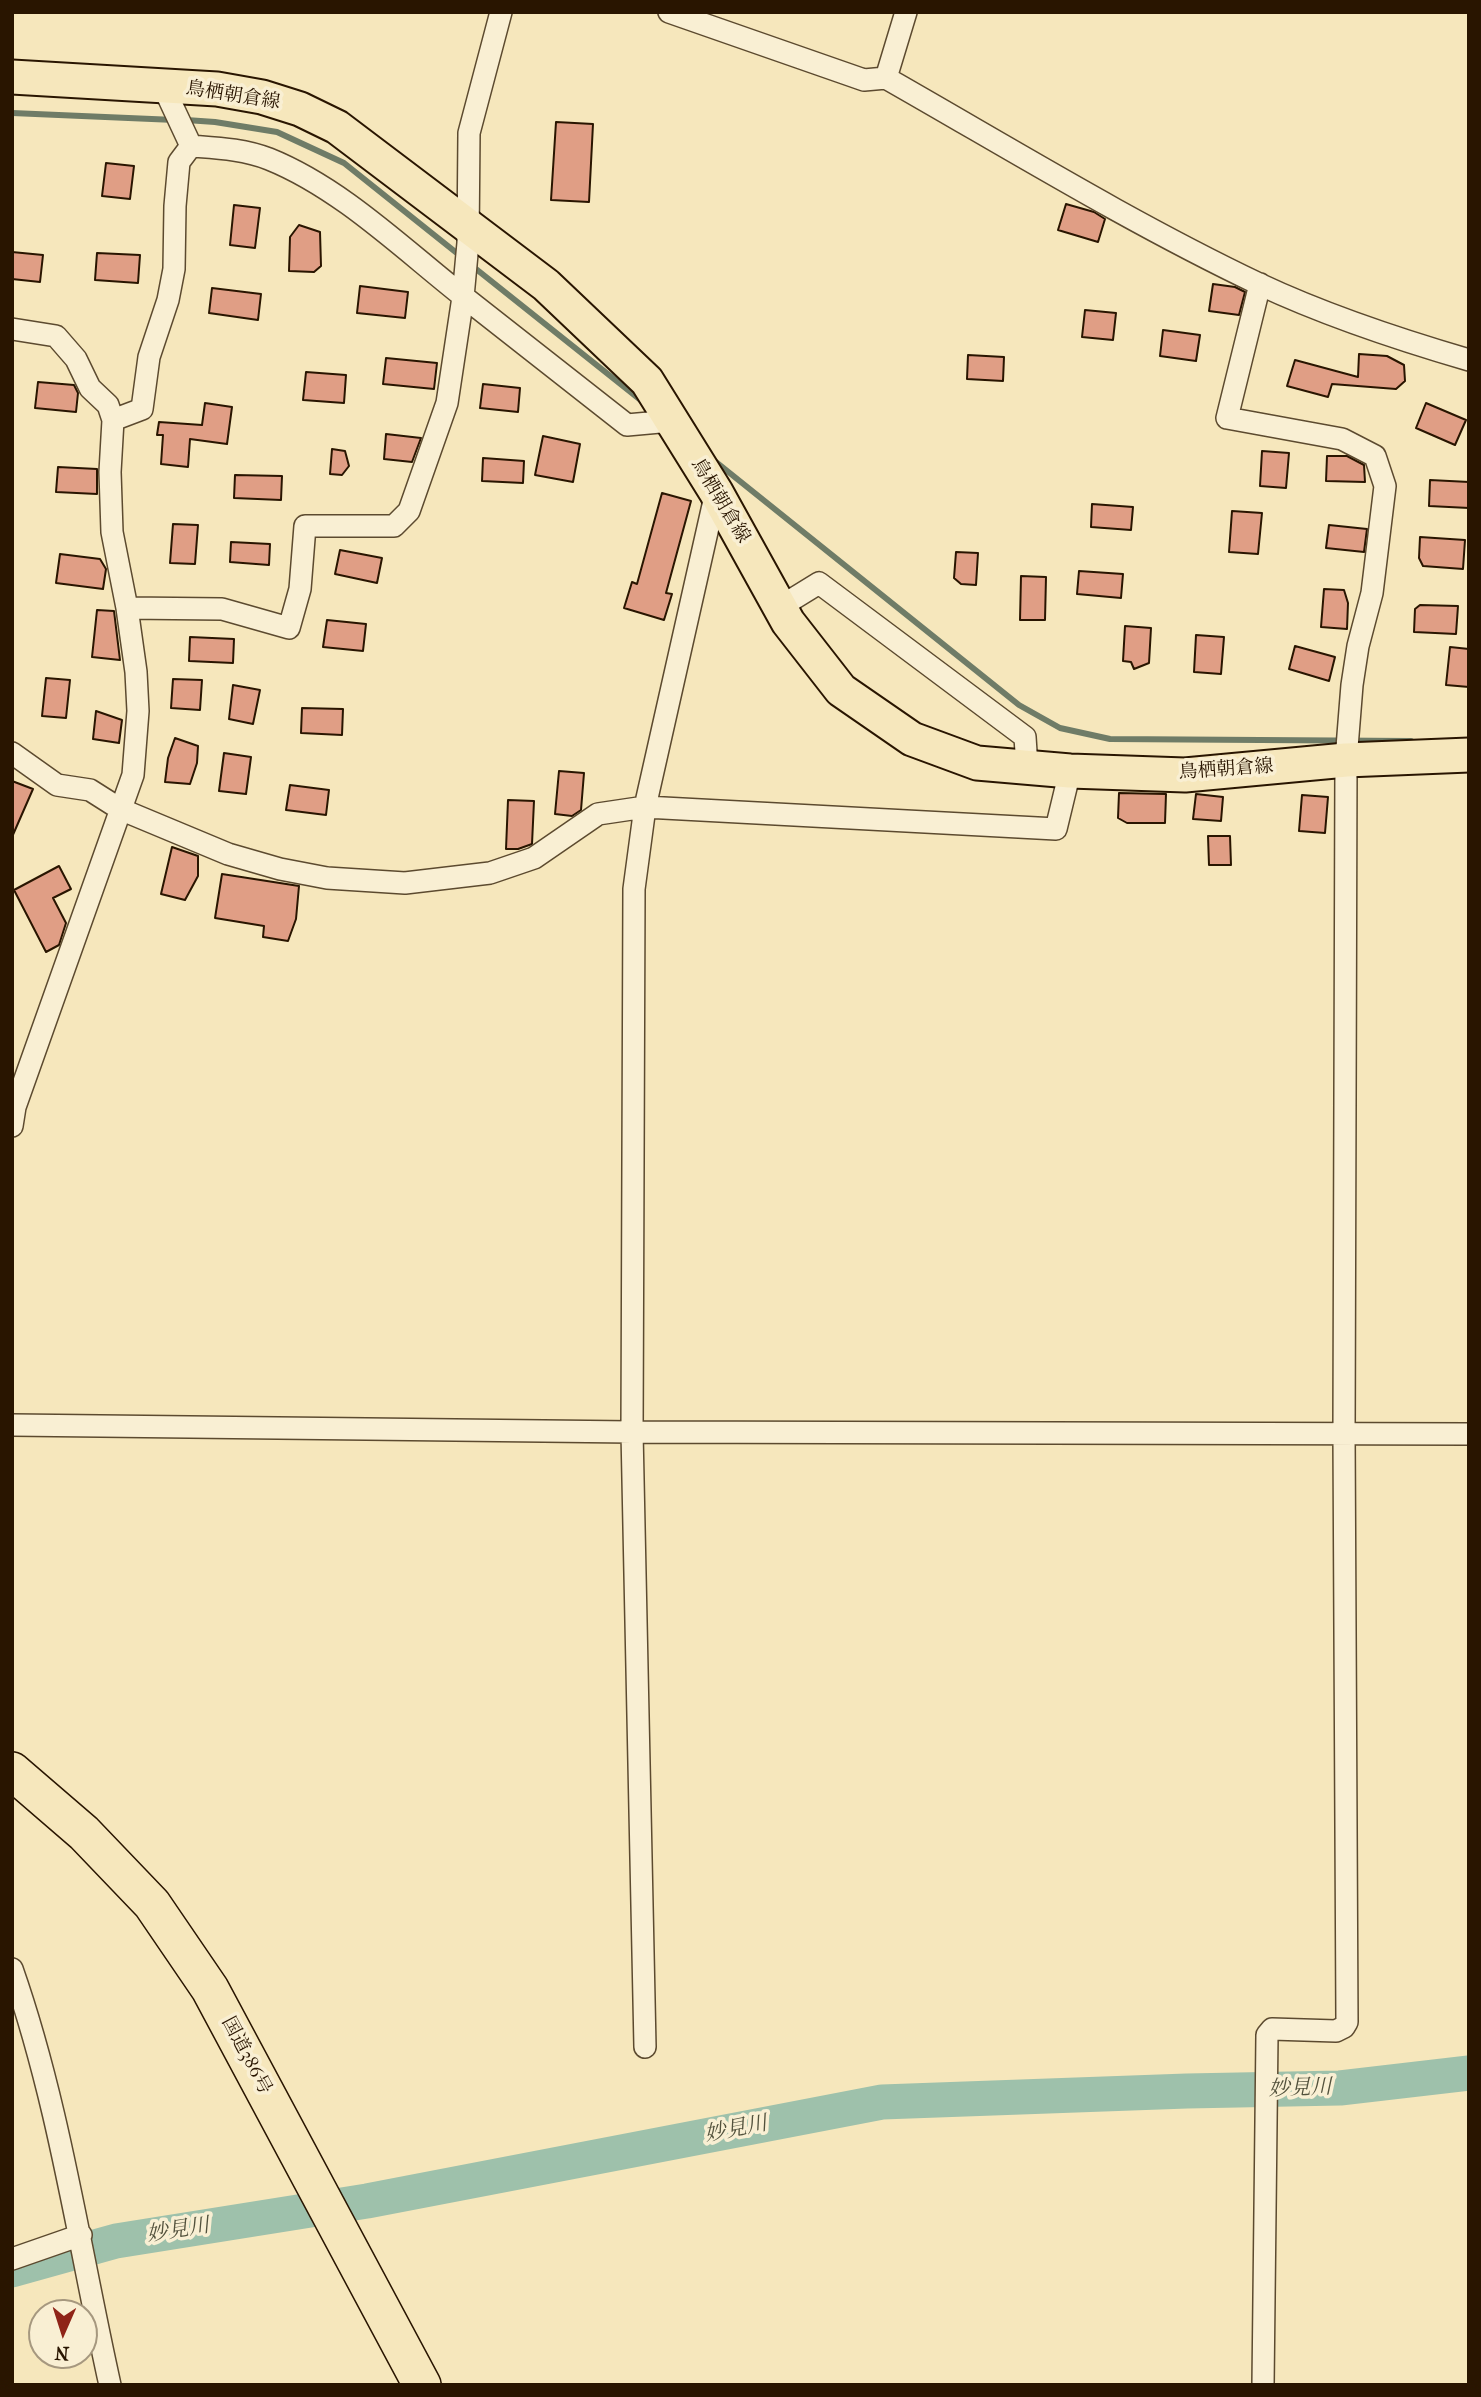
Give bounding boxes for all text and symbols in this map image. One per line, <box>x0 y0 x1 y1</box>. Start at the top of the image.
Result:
street label: 鳥栖朝倉線 <box>184 77 282 115</box>
street label: 鳥栖朝倉線 <box>686 454 754 548</box>
street label: 鳥栖朝倉線 <box>1178 755 1274 785</box>
street label: 国道386号 <box>216 2013 276 2099</box>
water label: 妙見川 <box>1268 2075 1332 2103</box>
water label: 妙見川 <box>703 2112 769 2148</box>
water label: 妙見川 <box>145 2214 211 2248</box>
north arrow <box>28 2299 98 2369</box>
text: N <box>54 2342 70 2364</box>

